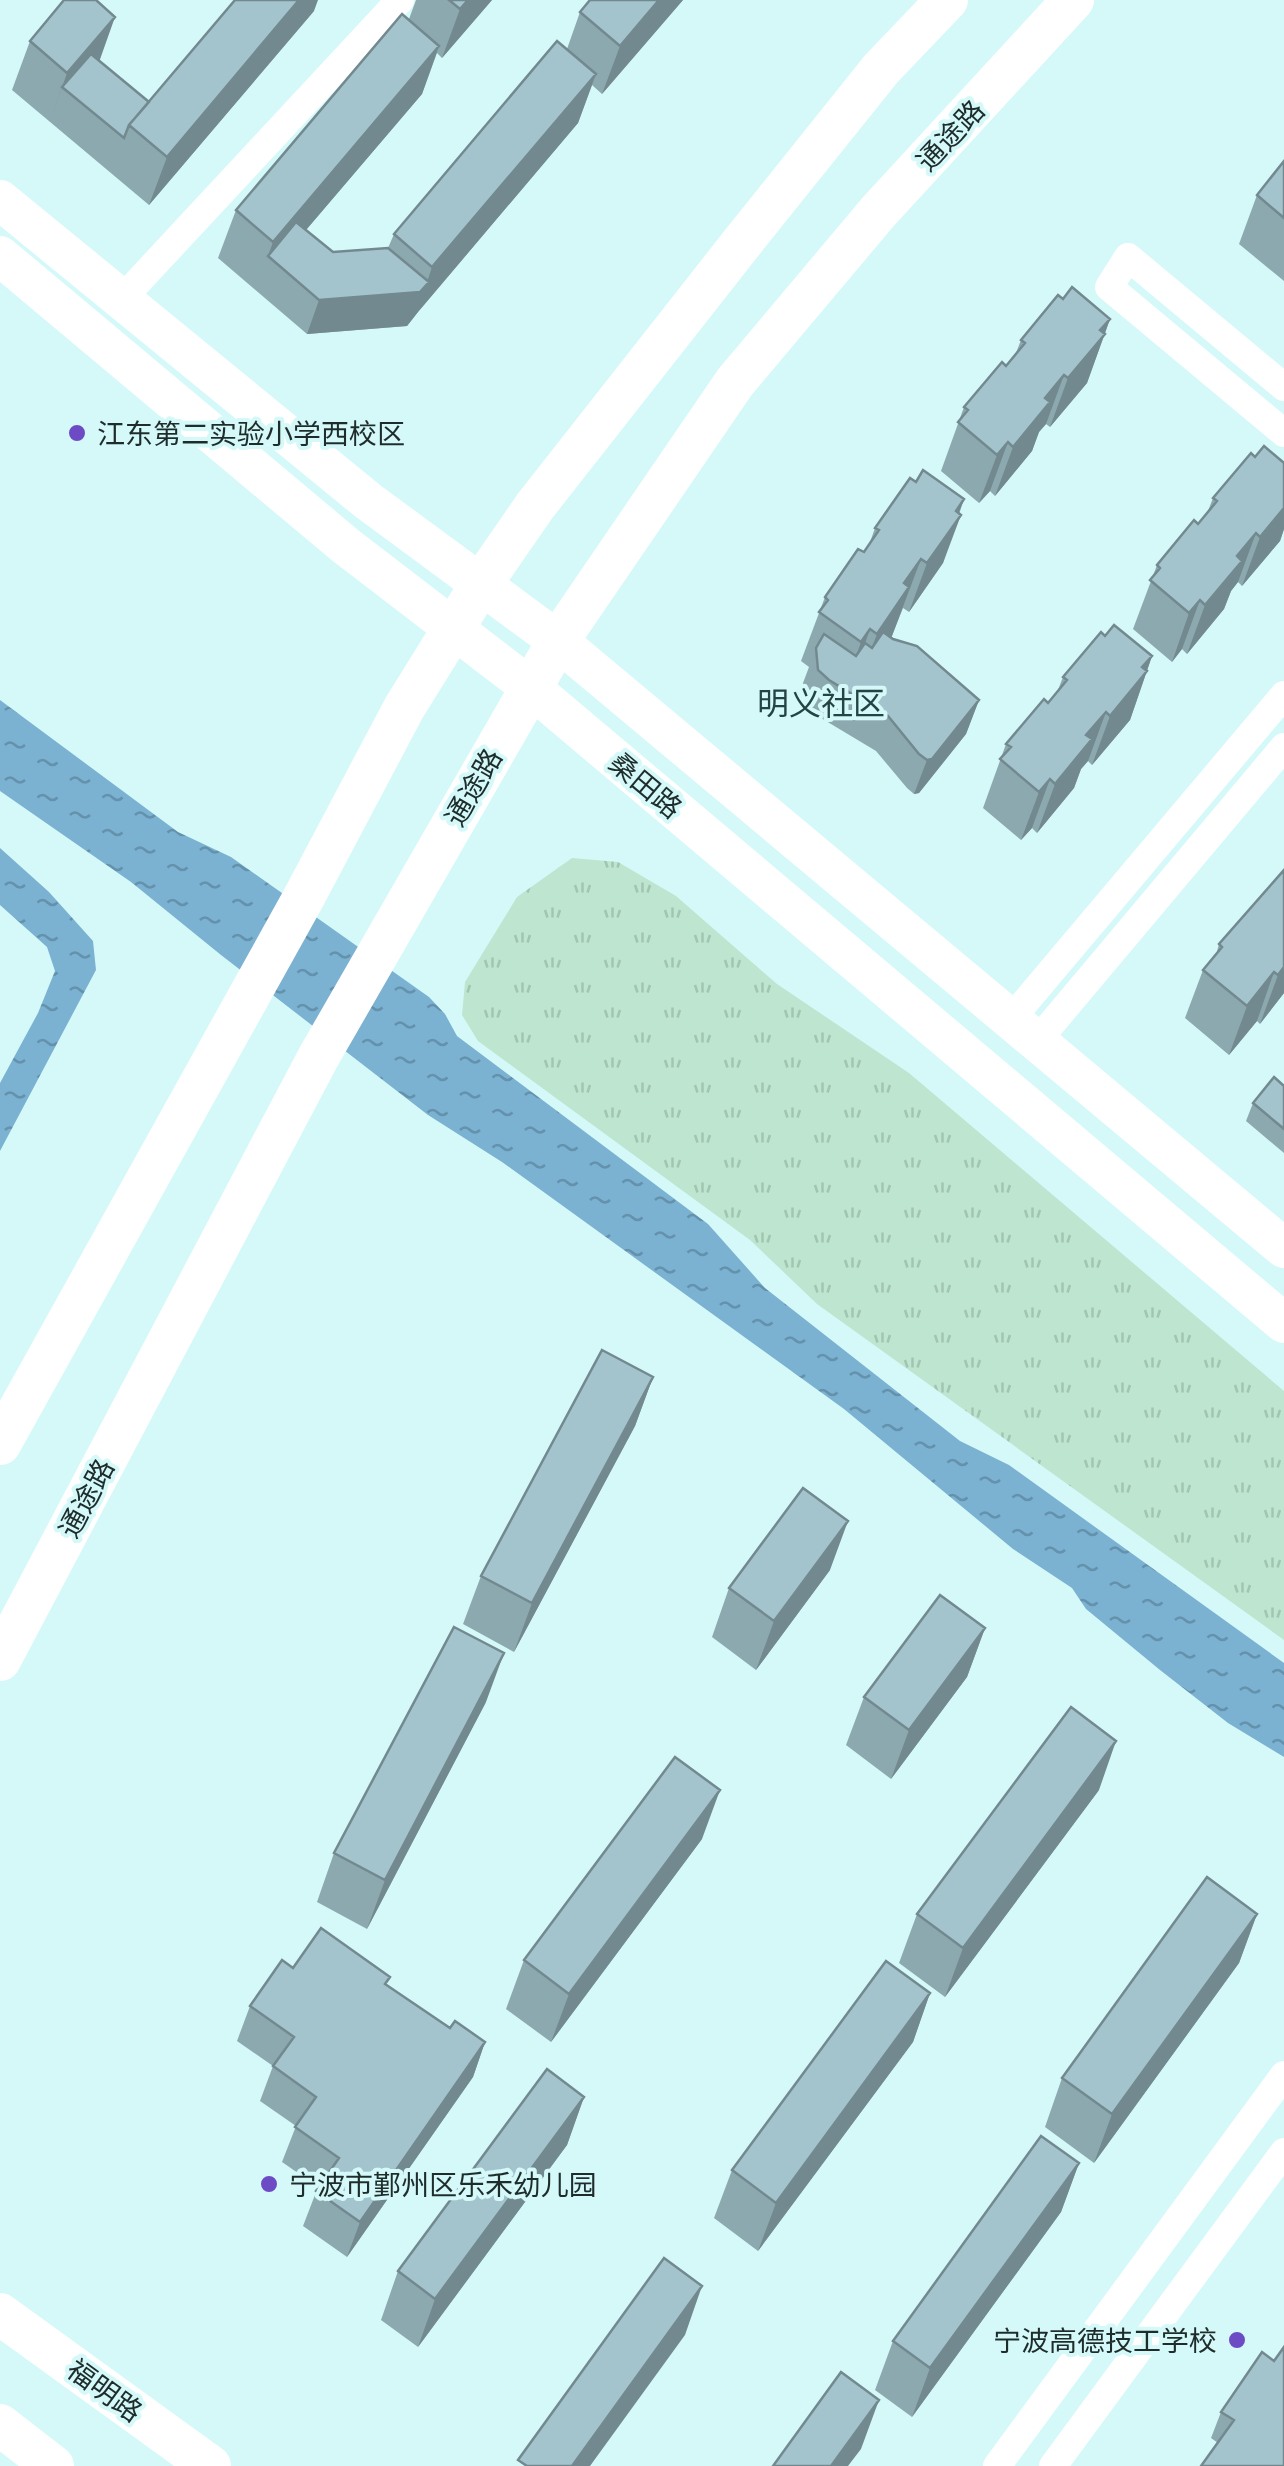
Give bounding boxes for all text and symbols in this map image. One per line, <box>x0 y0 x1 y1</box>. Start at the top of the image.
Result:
street label: 通途路 <box>909 93 991 177</box>
place label: 江东第二实验小学西校区 <box>97 417 405 450</box>
marker: 江东第二实验小学西校区 <box>66 422 88 444</box>
district label: 明义社区 <box>757 685 885 722</box>
street label: 通途路 <box>438 742 508 832</box>
street label: 桑田路 <box>603 745 689 825</box>
street label: 通途路 <box>52 1453 120 1543</box>
place label: 宁波市鄞州区乐禾幼儿园 <box>289 2168 597 2201</box>
marker: 宁波市鄞州区乐禾幼儿园 <box>258 2173 280 2195</box>
place label: 宁波高德技工学校 <box>993 2324 1217 2357</box>
marker: 宁波高德技工学校 <box>1226 2329 1248 2351</box>
street label: 福明路 <box>61 2352 149 2428</box>

